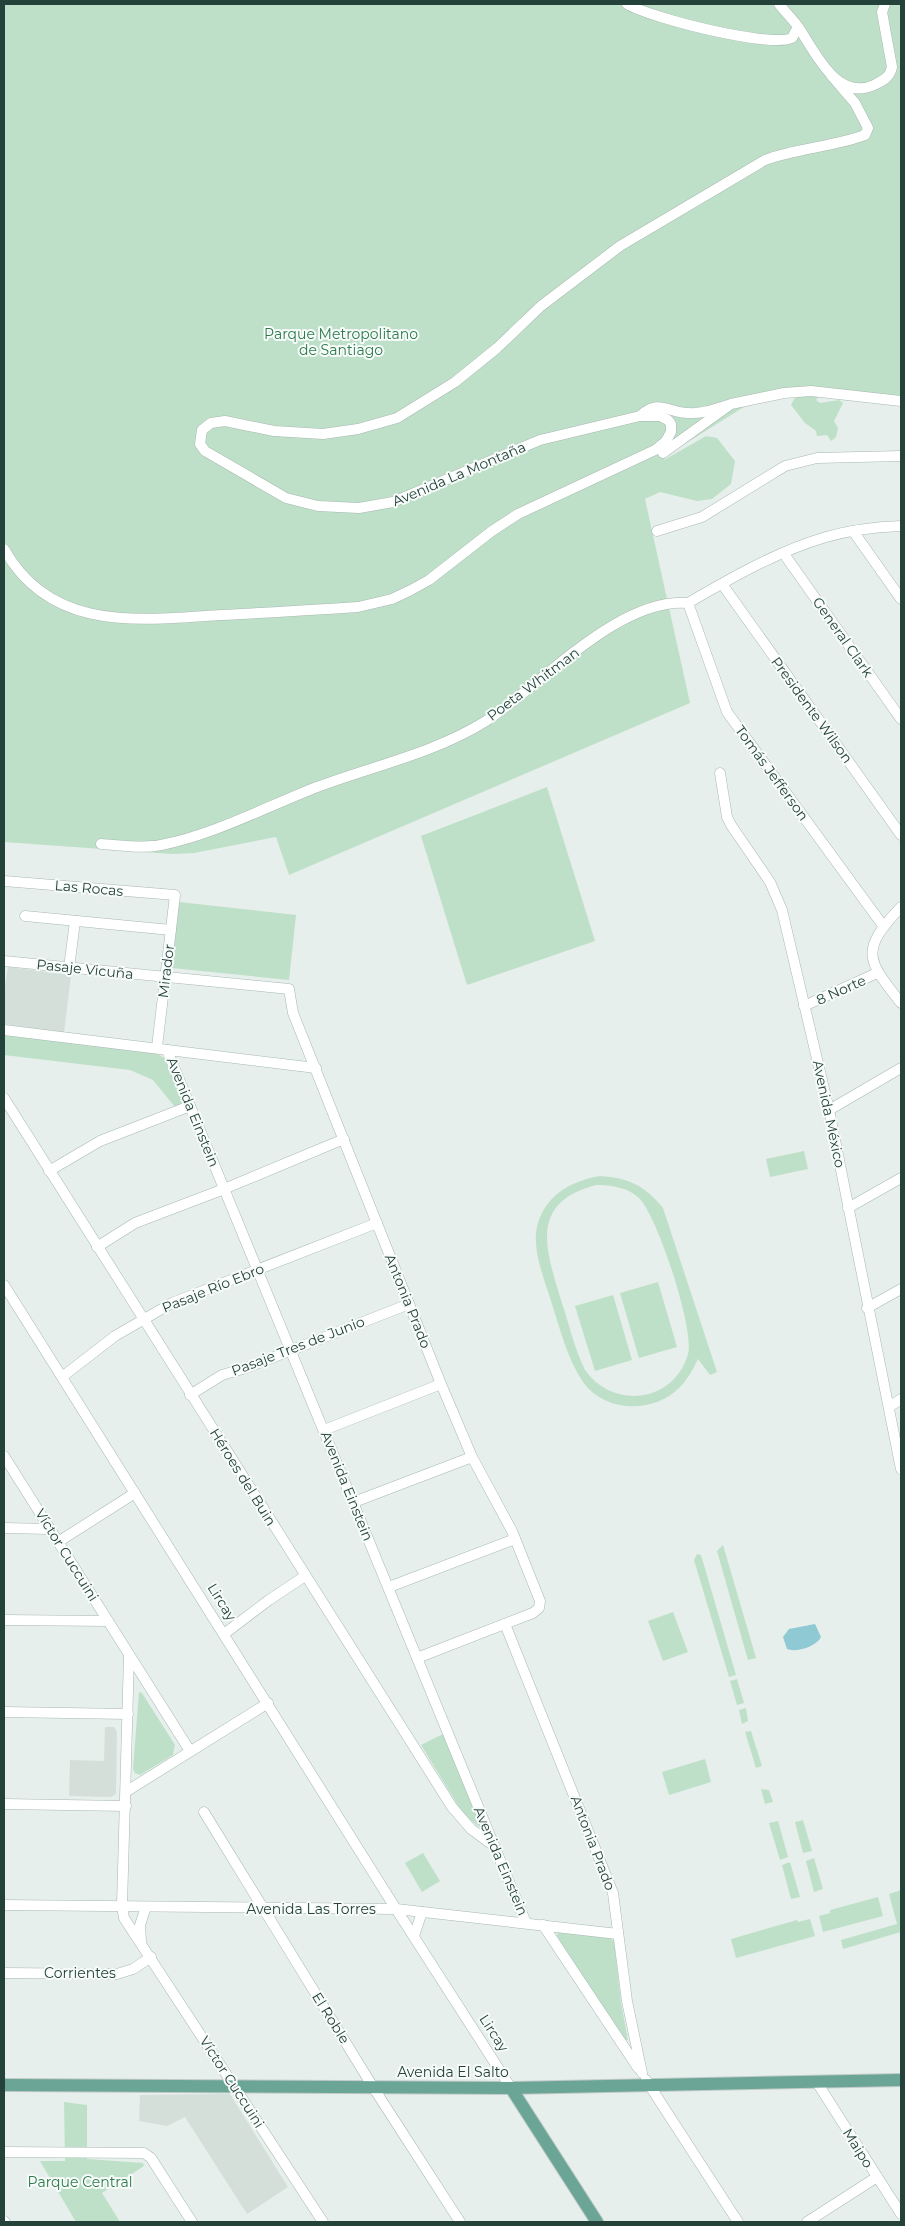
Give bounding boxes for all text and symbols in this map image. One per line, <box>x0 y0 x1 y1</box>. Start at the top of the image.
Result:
park label: Parque Metropolitano de Santiago <box>264 325 418 359</box>
street label: Avenida La Montaña <box>390 438 528 510</box>
street label: General Clark <box>809 593 878 681</box>
street label: Poeta Whitman <box>483 643 583 725</box>
street label: Presidente Wilson <box>767 653 857 767</box>
street label: Tomás Jefferson <box>731 722 813 824</box>
street label: Las Rocas <box>54 876 124 900</box>
street label: Mirador <box>154 943 178 999</box>
street label: Pasaje Vicuña <box>36 955 134 983</box>
street label: 8 Norte <box>813 971 869 1009</box>
street label: Avenida Einstein <box>163 1055 223 1169</box>
street label: Avenida México <box>809 1059 849 1170</box>
street label: Antonia Prado <box>381 1251 435 1351</box>
street label: Pasaje Río Ebro <box>159 1259 267 1317</box>
street label: Pasaje Tres de Junio <box>229 1312 367 1380</box>
street label: Héroes del Buin <box>206 1425 280 1529</box>
street label: Avenida Einstein <box>317 1429 377 1543</box>
street label: Víctor Cuccuini <box>31 1505 103 1605</box>
street label: Lircay <box>204 1580 241 1624</box>
street label: Antonia Prado <box>567 1793 619 1893</box>
street label: Avenida Einstein <box>470 1804 532 1918</box>
street label: Avenida Las Torres <box>246 1900 376 1918</box>
street label: Corrientes <box>44 1964 116 1982</box>
street label: El Roble <box>308 1989 354 2047</box>
street label: Lircay <box>475 2011 513 2055</box>
street label: Víctor Cuccuini <box>196 2033 268 2131</box>
street label: Avenida El Salto <box>397 2063 509 2081</box>
street label: Maipo <box>839 2125 877 2171</box>
park label: Parque Central <box>28 2173 132 2191</box>

